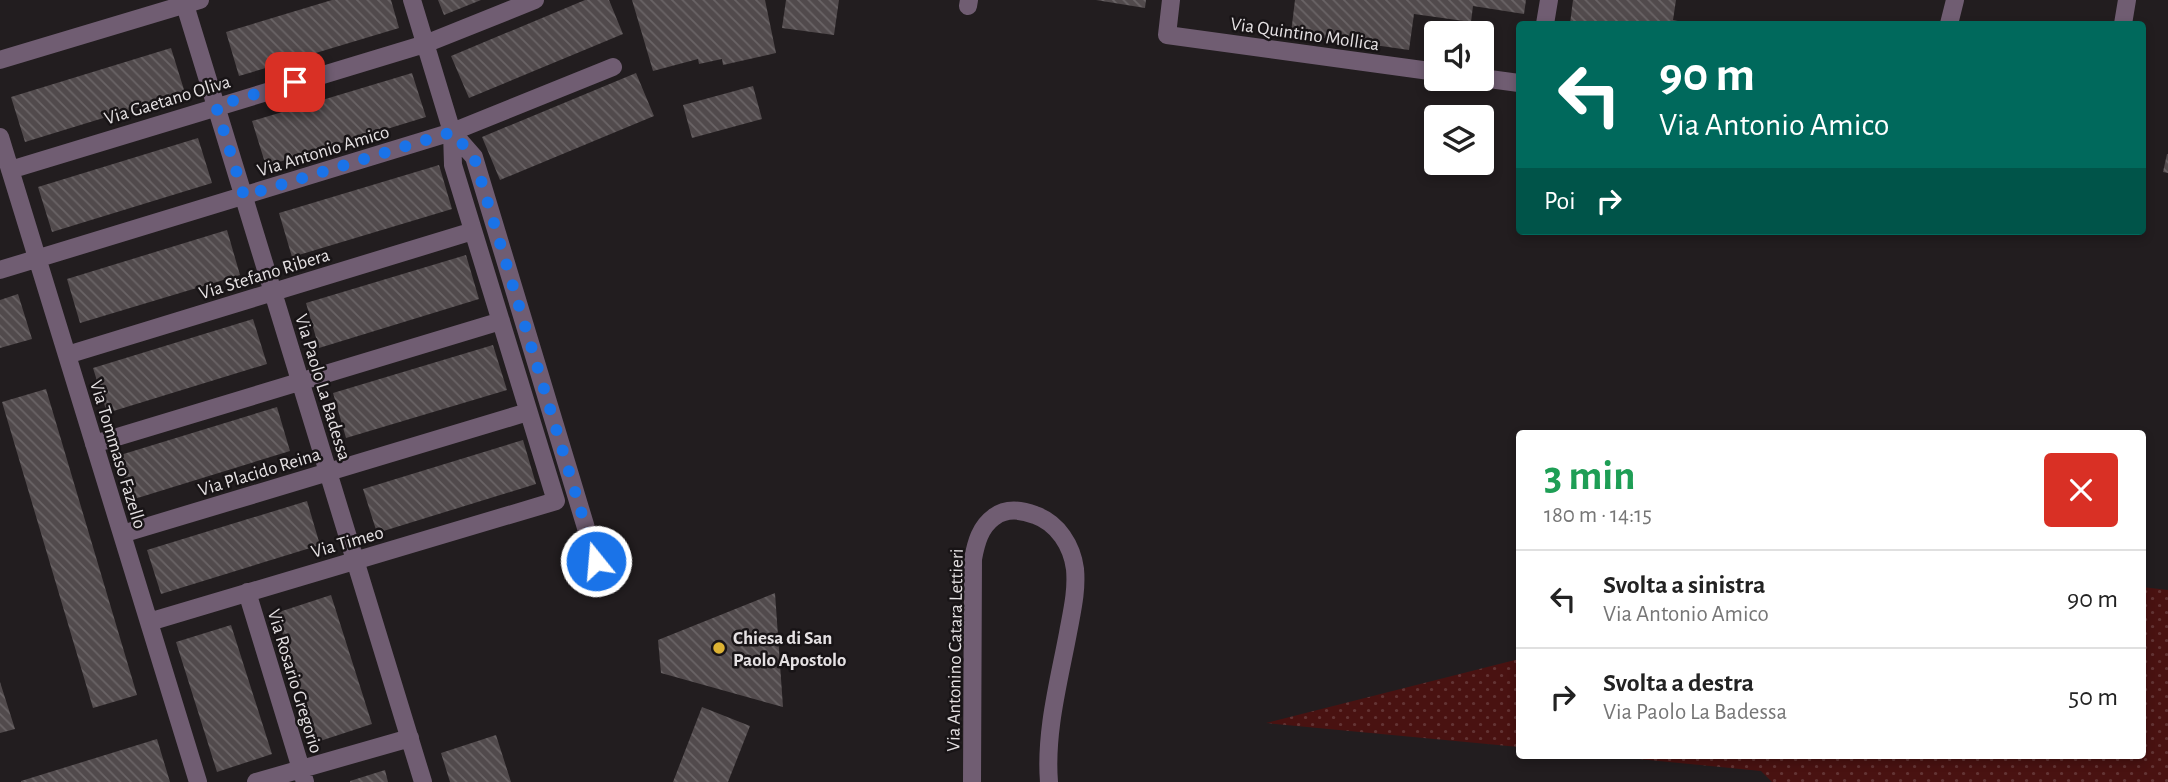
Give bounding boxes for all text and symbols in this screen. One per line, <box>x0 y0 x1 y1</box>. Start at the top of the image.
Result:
street label: Via Quintino Mollica <box>1229 15 1381 54</box>
map controls <box>1424 21 1494 175</box>
button: sound <box>1424 21 1494 91</box>
icon: left <box>1544 49 1635 140</box>
text: 90 m <box>1659 51 1755 100</box>
pin <box>265 52 325 112</box>
icon: arrive <box>276 63 314 101</box>
street label: Via Gaetano Oliva <box>102 72 233 129</box>
button: layers <box>1424 105 1494 175</box>
text: Via Antonio Amico <box>1659 109 1890 141</box>
street label: Via Antonio Amico <box>255 122 392 181</box>
icon: right <box>1590 182 1628 220</box>
text: Poi <box>1544 188 1576 214</box>
street label: Via Stefano Ribera <box>197 245 332 303</box>
street label: Via Paolo La Badessa <box>291 312 354 463</box>
street label: Via Tommaso Fazello <box>86 378 149 531</box>
street label: Via Placido Reina <box>196 445 323 500</box>
button: close <box>2044 453 2118 527</box>
text: 3 min <box>1544 455 1636 497</box>
text: 180 m · 14:15 <box>1544 504 1652 527</box>
street label: Via Timeo <box>309 523 386 562</box>
position arrow <box>559 524 633 598</box>
street label: Via Antonino Catara Lettieri <box>944 548 967 752</box>
text: Svolta a sinistra <box>1603 572 1765 598</box>
icon: left <box>1544 580 1582 618</box>
text: 90 m <box>2067 586 2118 612</box>
text: Via Antonio Amico <box>1603 603 1769 626</box>
street label: Via Rosario Gregorio <box>264 607 325 756</box>
place label: Chiesa di San Paolo Apostolo <box>733 629 846 670</box>
marker: Chiesa di San Paolo Apostolo <box>711 640 727 656</box>
text: Svolta a destra <box>1603 670 1754 696</box>
icon: right <box>1544 678 1582 716</box>
text: 50 m <box>2068 684 2118 710</box>
text: Via Paolo La Badessa <box>1603 701 1787 724</box>

